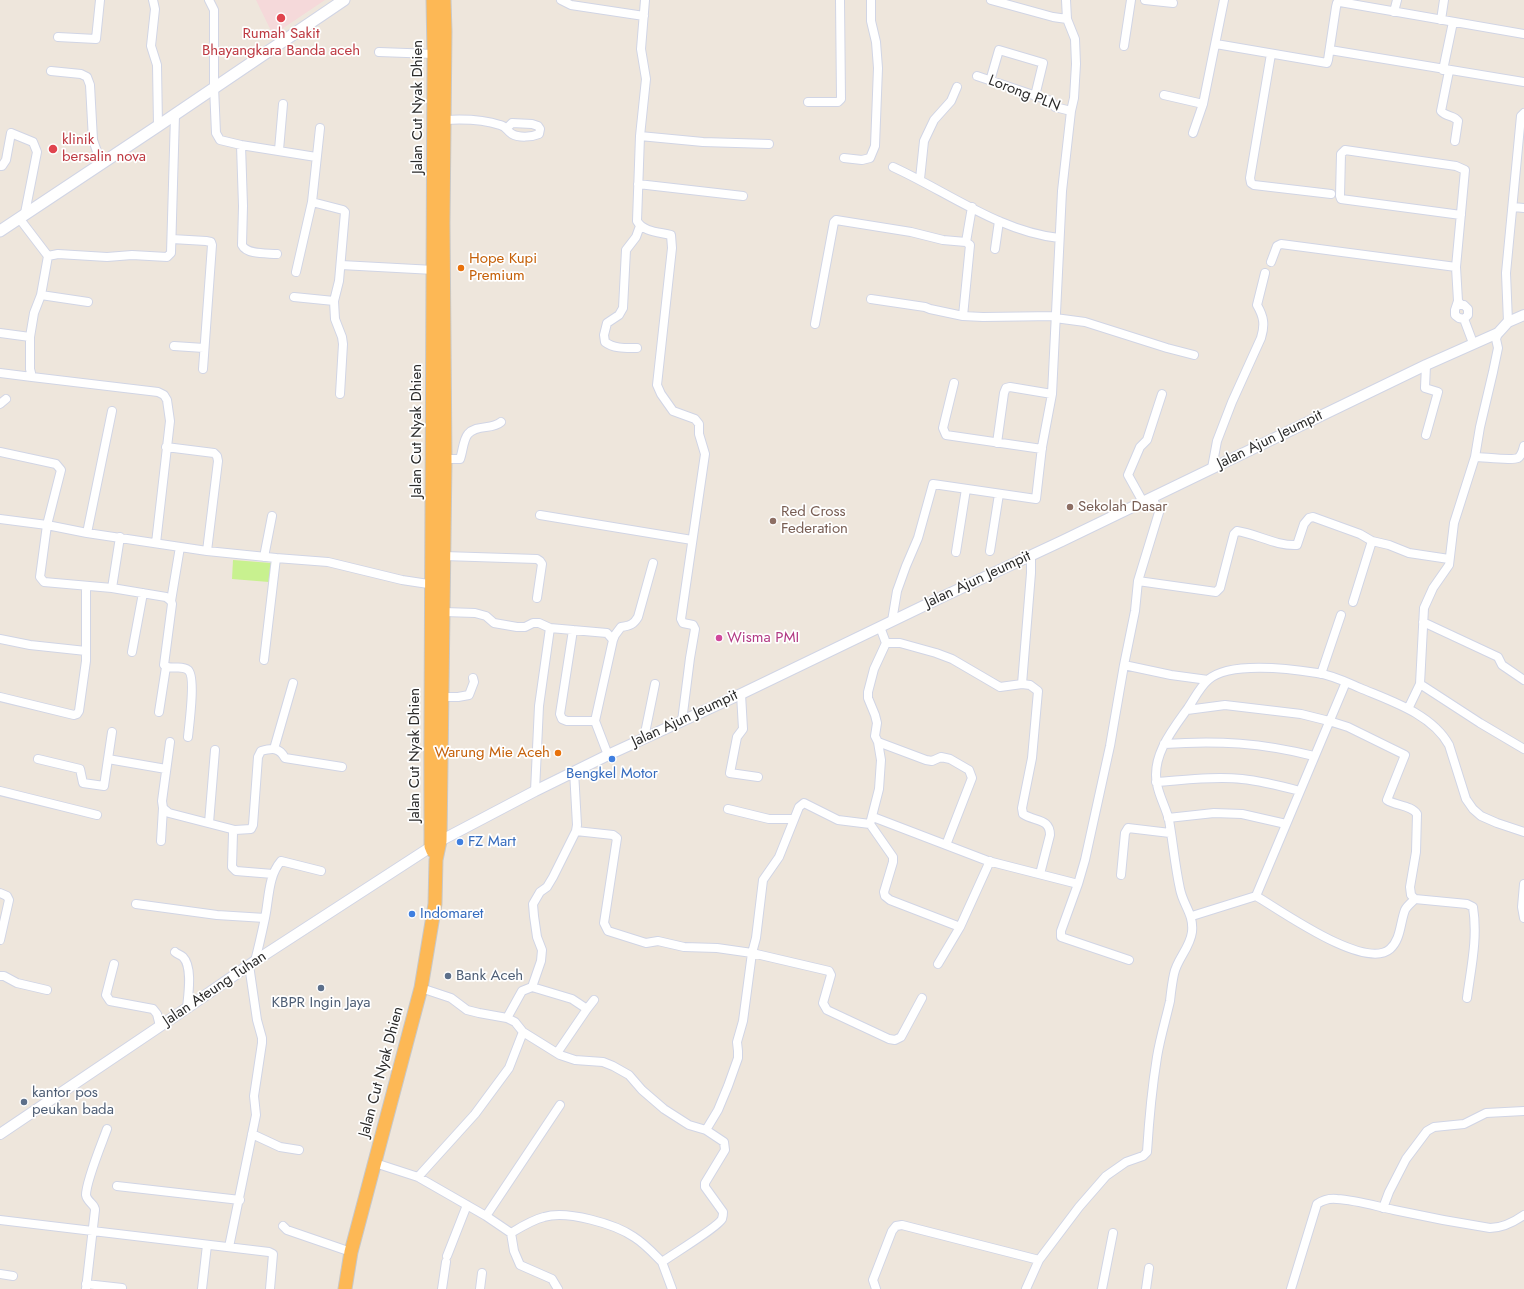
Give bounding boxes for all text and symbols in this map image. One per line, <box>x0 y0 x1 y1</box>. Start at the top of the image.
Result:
marker: Rumah Sakit Bhayangkara Banda aceh <box>275 12 287 24</box>
place label: Rumah Sakit Bhayangkara Banda aceh <box>202 25 360 60</box>
street label: Jalan Cut Nyak Dhien <box>409 40 427 174</box>
street label: Lorong PLN <box>985 72 1063 116</box>
place label: klinik bersalin nova <box>62 131 146 166</box>
marker: klinik bersalin nova <box>47 143 59 155</box>
place label: Hope Kupi Premium <box>469 250 537 285</box>
marker: Hope Kupi Premium <box>456 263 466 273</box>
street label: Jalan Cut Nyak Dhien <box>408 364 426 498</box>
street label: Jalan Ajun Jeumpit <box>1215 407 1325 473</box>
place label: Sekolah Dasar <box>1078 498 1167 516</box>
marker: Sekolah Dasar <box>1065 502 1075 512</box>
place label: Red Cross Federation <box>781 503 848 538</box>
marker: Red Cross Federation <box>768 516 778 526</box>
street label: Jalan Ajun Jeumpit <box>922 548 1034 612</box>
place label: Wisma PMI <box>727 629 799 647</box>
marker: Wisma PMI <box>714 633 724 643</box>
street label: Jalan Ajun Jeumpit <box>629 687 741 751</box>
street label: Jalan Cut Nyak Dhien <box>406 688 424 822</box>
place label: Warung Mie Aceh <box>435 744 550 762</box>
marker: Warung Mie Aceh <box>553 748 563 758</box>
marker: Bengkel Motor <box>607 754 617 764</box>
place label: Bengkel Motor <box>566 765 658 783</box>
place label: FZ Mart <box>468 833 516 851</box>
marker: FZ Mart <box>455 837 465 847</box>
place label: Indomaret <box>420 905 483 923</box>
marker: Indomaret <box>407 909 417 919</box>
street label: Jalan Ateung Tuhan <box>160 948 270 1030</box>
place label: Bank Aceh <box>456 967 523 985</box>
marker: Bank Aceh <box>443 971 453 981</box>
marker: KBPR Ingin Jaya <box>316 983 326 993</box>
place label: KBPR Ingin Jaya <box>272 994 370 1012</box>
street label: Jalan Cut Nyak Dhien <box>356 1005 408 1139</box>
place label: kantor pos peukan bada <box>32 1084 114 1119</box>
marker: kantor pos peukan bada <box>19 1097 29 1107</box>

